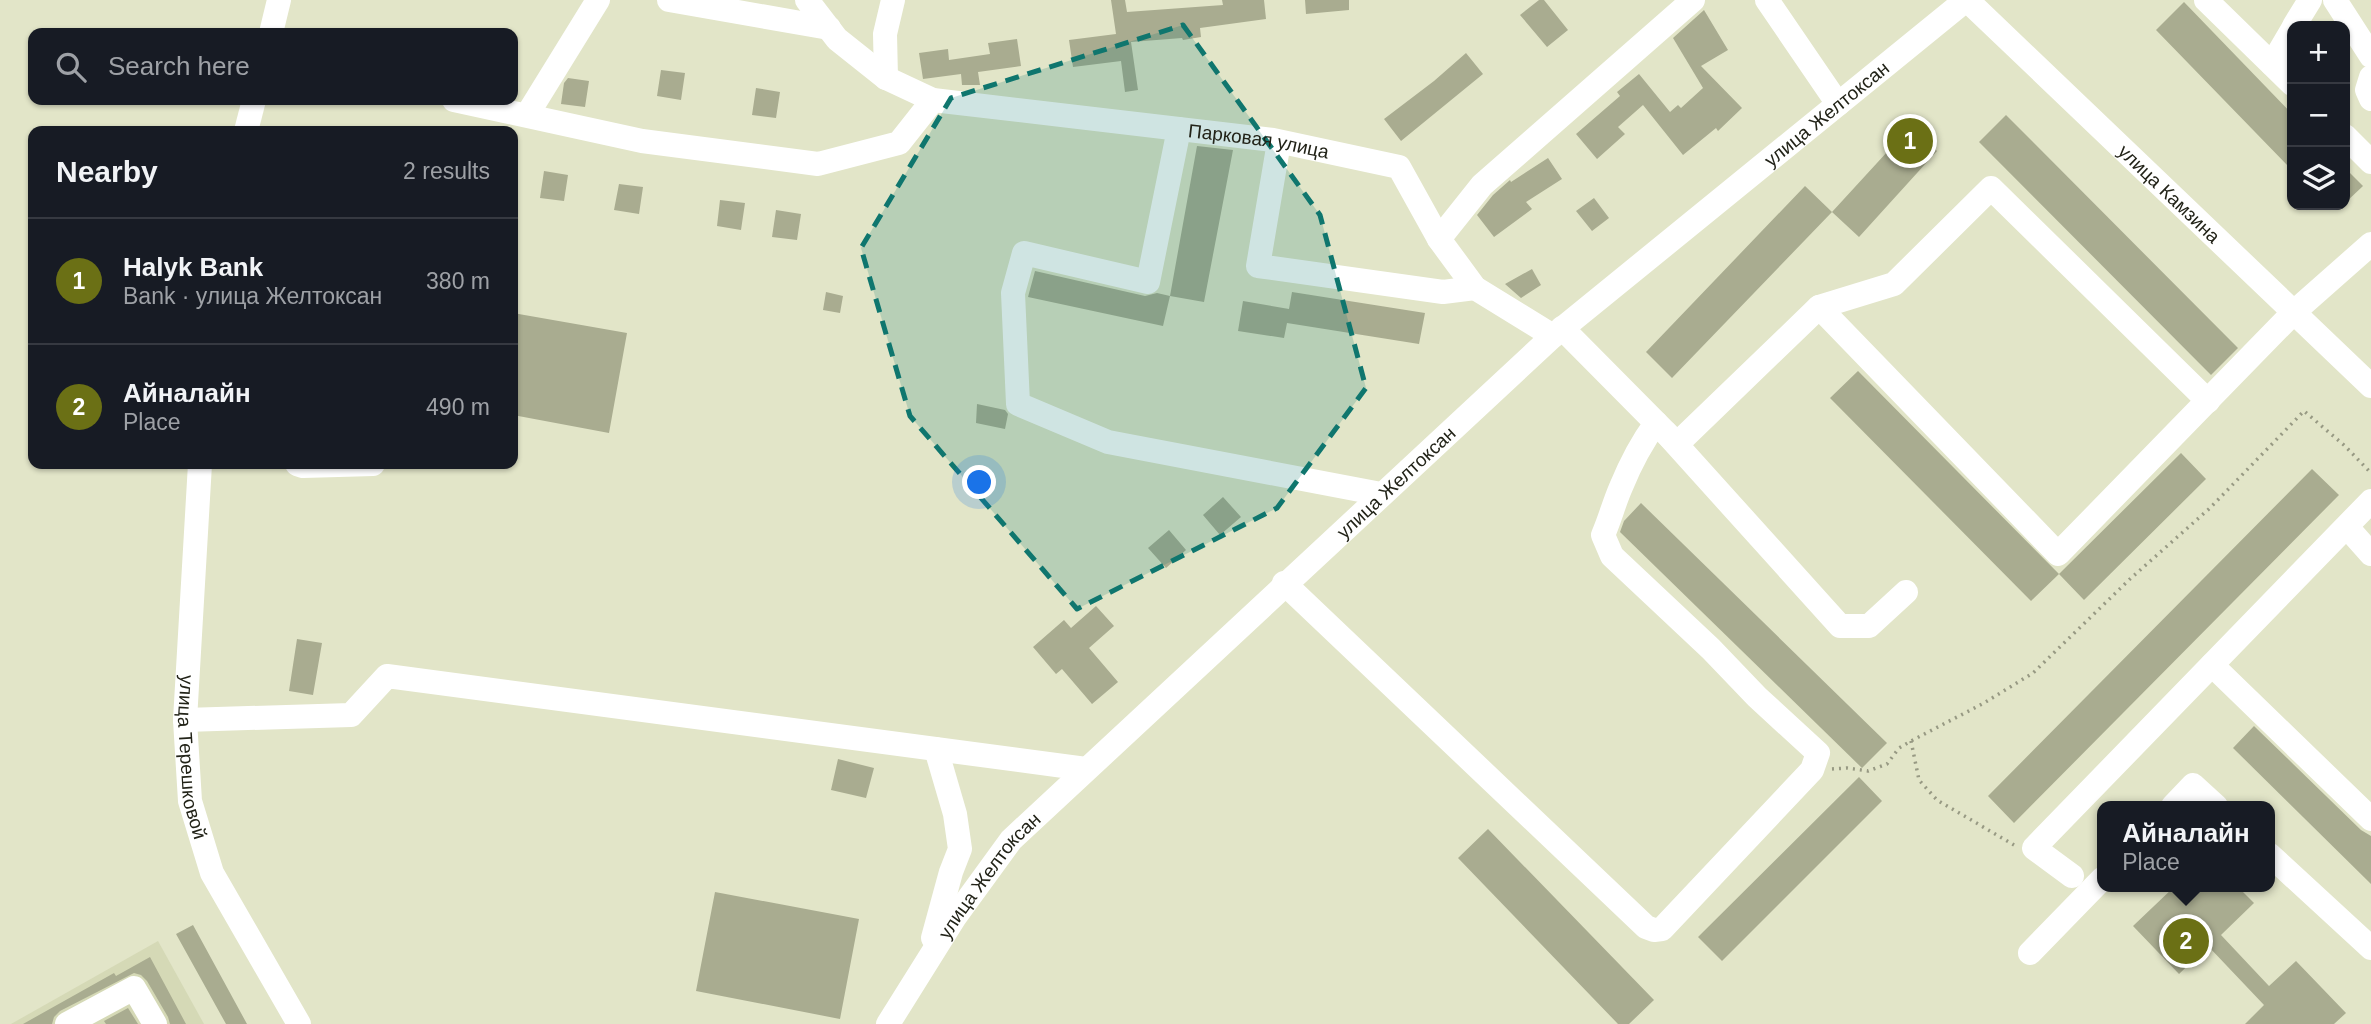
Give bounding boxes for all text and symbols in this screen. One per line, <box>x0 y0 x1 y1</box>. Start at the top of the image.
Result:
map controls <box>2287 21 2350 210</box>
button: + <box>2287 21 2350 84</box>
search box <box>28 28 518 105</box>
icon: search <box>52 48 90 86</box>
text: Search here <box>108 51 250 81</box>
street label: улица Желтоксан <box>1760 57 1893 171</box>
button: − <box>2287 84 2350 147</box>
pin: 1 <box>1887 115 1933 167</box>
street label: Парковая улица <box>1187 120 1331 163</box>
street label: улица Камзина <box>2114 140 2225 247</box>
button: layers <box>2287 147 2350 210</box>
text: Nearby <box>56 155 158 188</box>
text: 2 results <box>403 158 490 184</box>
text: Halyk Bank <box>123 252 263 282</box>
text: 1 <box>73 268 85 294</box>
text: 380 m <box>426 268 490 294</box>
text: Bank · улица Желтоксан <box>123 283 382 309</box>
text: Айналайн <box>123 378 251 408</box>
text: 2 <box>73 394 85 420</box>
text: 490 m <box>426 394 490 420</box>
text: Place <box>123 409 181 435</box>
street label: улица Желтоксан <box>1333 422 1460 543</box>
your location <box>962 465 996 499</box>
street label: улица Терешковой <box>174 674 211 842</box>
popup <box>2097 801 2275 892</box>
street label: улица Желтоксан <box>934 808 1045 943</box>
text: Айналайн <box>2122 818 2250 848</box>
text: Place <box>2122 849 2180 875</box>
pin: 2 <box>2163 915 2209 967</box>

